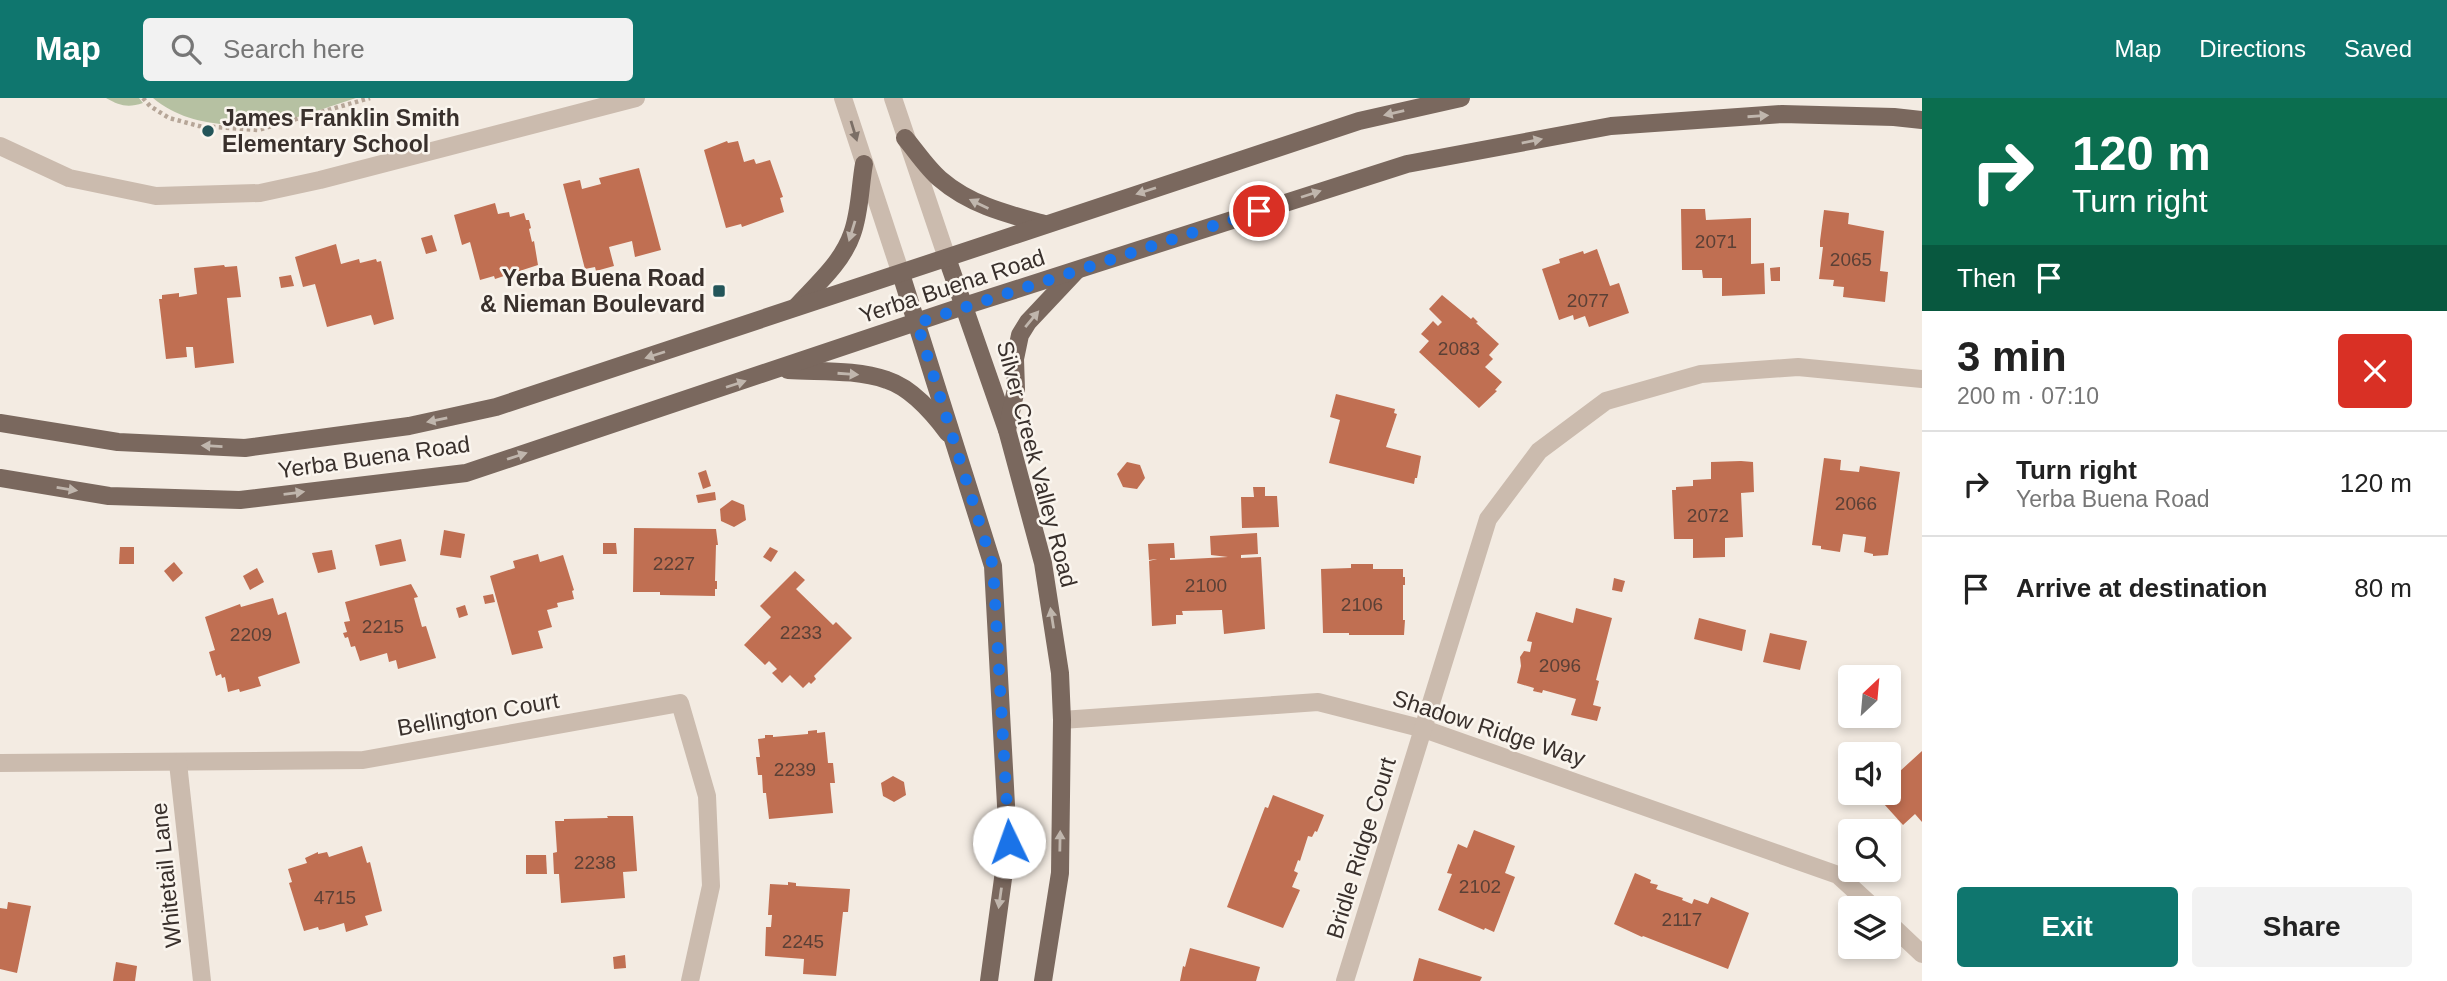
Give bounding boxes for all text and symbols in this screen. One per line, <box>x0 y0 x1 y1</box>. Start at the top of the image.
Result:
search box <box>143 18 633 81</box>
text: Map <box>35 30 101 67</box>
icon: search <box>167 30 205 68</box>
text: Search here <box>223 34 365 64</box>
text: Map <box>2115 35 2161 62</box>
text: Directions <box>2199 35 2306 62</box>
text: Saved <box>2344 35 2412 62</box>
place label: James Franklin Smith Elementary School <box>222 105 460 157</box>
one-way arrow <box>1383 108 1405 119</box>
one-way arrow <box>1747 110 1769 121</box>
one-way arrow <box>849 121 859 142</box>
marker: James Franklin Smith Elementary School <box>200 123 216 139</box>
icon: right <box>1957 126 2048 217</box>
text: 120 m <box>2072 126 2211 180</box>
one-way arrow <box>1521 135 1543 146</box>
pin <box>1229 181 1289 241</box>
text: Turn right <box>2072 183 2208 219</box>
one-way arrow <box>1135 186 1156 197</box>
one-way arrow <box>1301 189 1322 199</box>
icon: arrive <box>1240 192 1278 230</box>
one-way arrow <box>969 198 989 209</box>
one-way arrow <box>846 220 856 241</box>
house number: 2071 <box>1695 231 1737 252</box>
street label: Yerba Buena Road <box>856 244 1048 328</box>
house number: 2065 <box>1830 249 1872 270</box>
icon: arrive <box>2030 259 2068 297</box>
text: Then <box>1957 263 2016 293</box>
place label: Yerba Buena Road & Nieman Boulevard <box>480 265 705 317</box>
marker: Yerba Buena Road & Nieman Boulevard <box>711 283 727 299</box>
house number: 2077 <box>1567 290 1609 311</box>
one-way arrow <box>1024 310 1040 328</box>
text: 3 min <box>1957 333 2067 380</box>
button: close <box>2338 334 2412 408</box>
street label: Silver Creek Valley Road <box>992 338 1082 590</box>
house number: 2083 <box>1438 338 1480 359</box>
one-way arrow <box>645 351 666 361</box>
one-way arrow <box>837 369 859 380</box>
one-way arrow <box>725 378 746 389</box>
text: 200 m · 07:10 <box>1957 383 2099 409</box>
one-way arrow <box>426 415 448 426</box>
street label: Yerba Buena Road <box>276 431 472 483</box>
one-way arrow <box>201 441 223 452</box>
one-way arrow <box>507 450 528 461</box>
text: Turn right <box>2016 455 2137 485</box>
icon: right <box>1957 465 1995 503</box>
text: 120 m <box>2340 468 2412 498</box>
one-way arrow <box>56 484 78 495</box>
text: Yerba Buena Road <box>2016 486 2210 512</box>
one-way arrow <box>283 488 305 499</box>
house number: 2066 <box>1835 493 1877 514</box>
house number: 2072 <box>1687 505 1729 526</box>
house number: 2227 <box>653 553 695 574</box>
icon: arrive <box>1957 570 1995 608</box>
text: Arrive at destination <box>2016 573 2267 603</box>
text: 80 m <box>2354 573 2412 603</box>
house number: 2100 <box>1185 575 1227 596</box>
house number: 2106 <box>1341 594 1383 615</box>
one-way arrow <box>1046 607 1057 629</box>
house number: 2215 <box>362 616 404 637</box>
house number: 2233 <box>780 622 822 643</box>
house number: 2209 <box>230 624 272 645</box>
house number: 2096 <box>1539 655 1581 676</box>
north arrow <box>1838 665 1900 728</box>
map controls <box>1838 665 1901 959</box>
street label: Shadow Ridge Way <box>1389 685 1589 772</box>
street label: Bellington Court <box>395 687 561 741</box>
button: sound <box>1838 742 1901 805</box>
street label: Bridle Ridge Court <box>1321 754 1401 942</box>
house number: 2239 <box>774 759 816 780</box>
street label: Whitetail Lane <box>145 801 187 949</box>
position arrow <box>972 805 1046 879</box>
button: search <box>1838 819 1901 882</box>
one-way arrow <box>1055 829 1066 851</box>
house number: 2238 <box>574 852 616 873</box>
house number: 2102 <box>1459 876 1501 897</box>
house number: 4715 <box>314 887 356 908</box>
button: Exit <box>1957 887 2178 967</box>
button: Share <box>2192 887 2412 967</box>
one-way arrow <box>995 888 1006 910</box>
button: layers <box>1838 896 1901 959</box>
house number: 2117 <box>1662 909 1702 930</box>
house number: 2245 <box>782 931 824 952</box>

